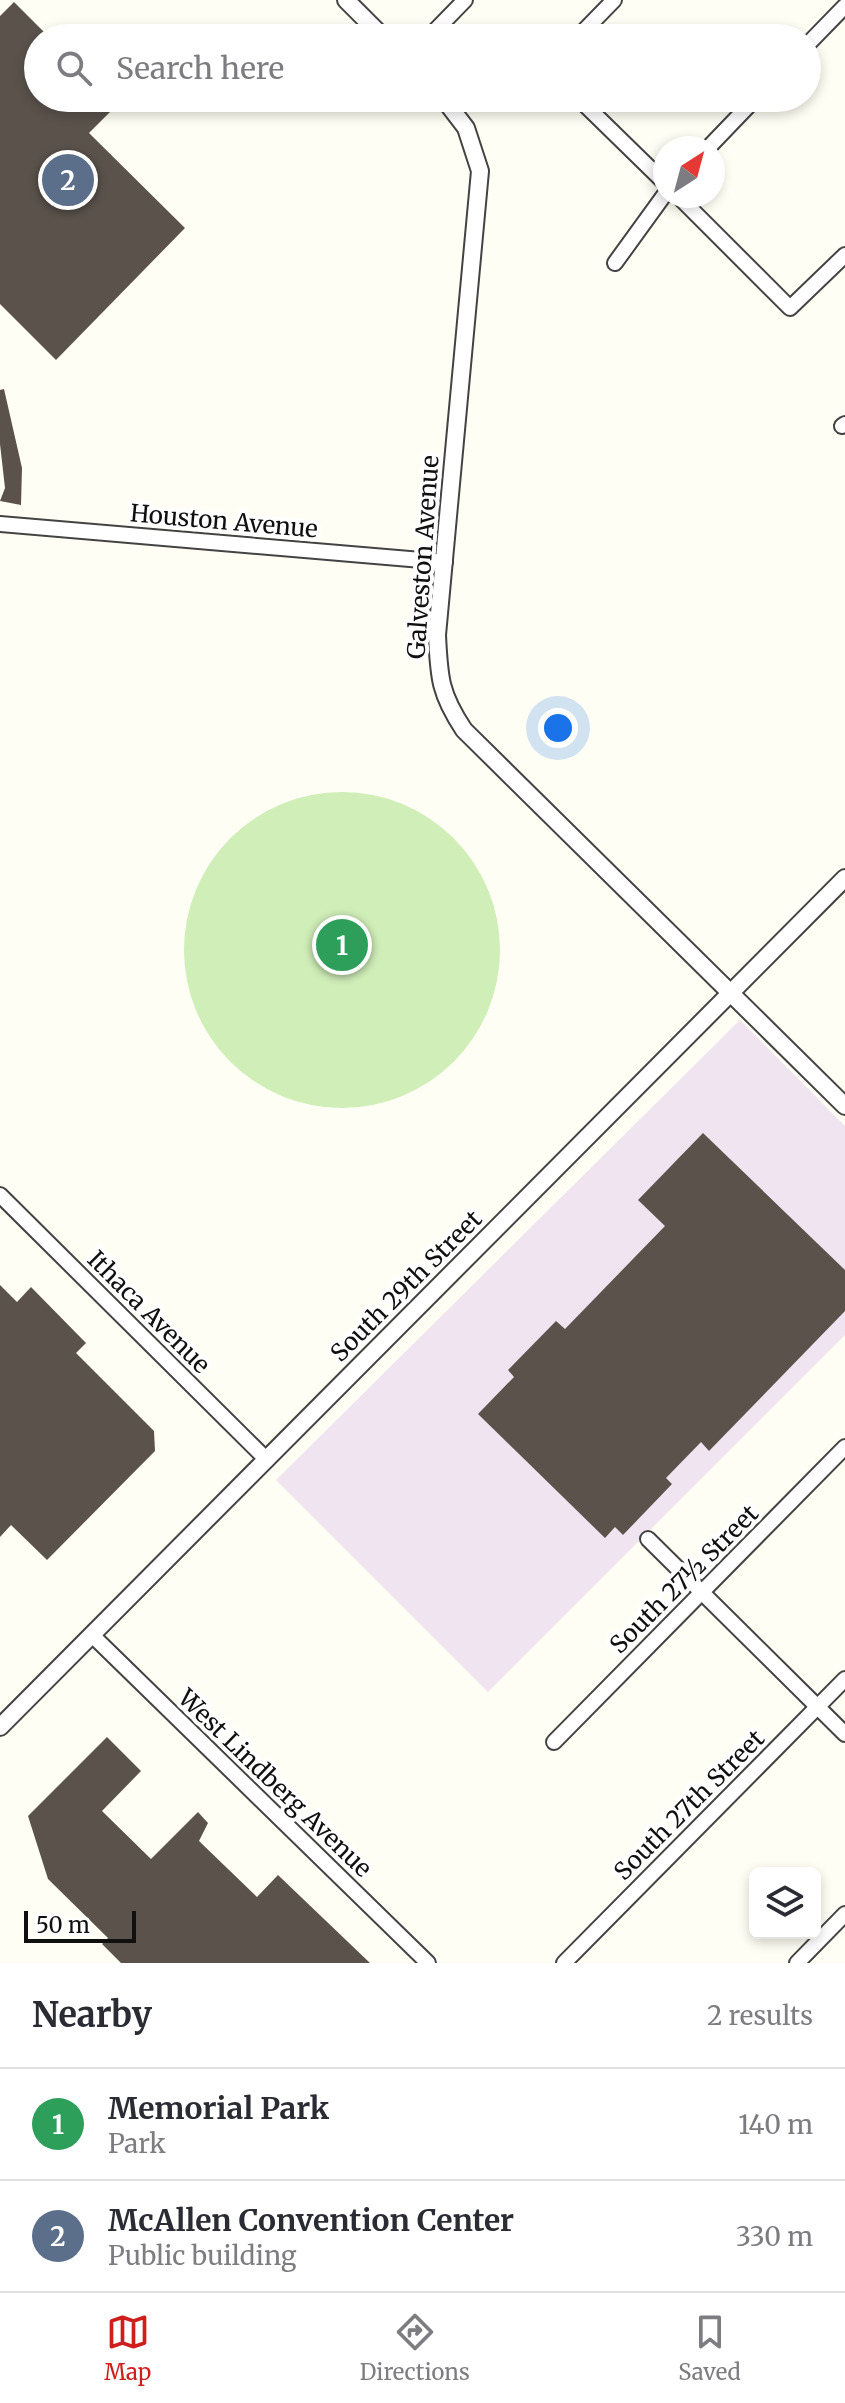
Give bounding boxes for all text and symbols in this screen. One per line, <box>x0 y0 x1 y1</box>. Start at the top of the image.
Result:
search box <box>24 24 821 112</box>
icon: search <box>52 46 96 90</box>
text: Search here <box>116 49 284 87</box>
north arrow <box>653 136 725 208</box>
pin: 2 <box>42 150 94 210</box>
street label: Galveston Avenue <box>400 454 446 660</box>
street label: Houston Avenue <box>129 497 319 545</box>
your location <box>538 708 578 748</box>
pin: 1 <box>316 915 368 975</box>
street label: South 29th Street <box>324 1203 489 1368</box>
street label: Ithaca Avenue <box>81 1244 217 1380</box>
street label: South 27½ Street <box>603 1498 765 1660</box>
street label: West Lindberg Avenue <box>171 1682 378 1884</box>
street label: South 27th Street <box>607 1723 771 1887</box>
map controls <box>749 1867 821 1939</box>
button: layers <box>749 1867 821 1939</box>
scale bar <box>24 1907 136 1943</box>
text: 50 m <box>36 1911 90 1939</box>
text: Nearby <box>32 1994 152 2036</box>
text: 2 results <box>707 1999 813 2032</box>
text: Memorial Park <box>108 2089 329 2127</box>
text: 1 <box>52 2108 64 2141</box>
text: 140 m <box>738 2108 813 2141</box>
text: Park <box>108 2127 166 2160</box>
text: McAllen Convention Center <box>108 2201 514 2239</box>
text: 2 <box>50 2220 66 2253</box>
text: 330 m <box>736 2220 813 2253</box>
text: Public building <box>108 2239 297 2272</box>
tab: Map <box>104 2310 151 2386</box>
tab: Directions <box>360 2310 470 2386</box>
tab: Saved <box>678 2310 741 2386</box>

